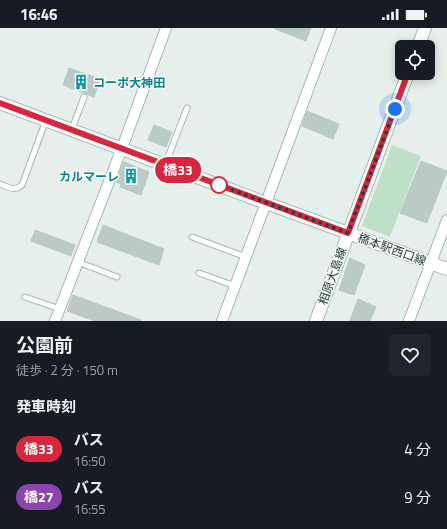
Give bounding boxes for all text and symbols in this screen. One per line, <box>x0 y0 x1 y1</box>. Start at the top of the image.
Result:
text: 16:46 <box>20 3 57 26</box>
map controls <box>395 40 435 80</box>
button: locate <box>395 40 435 80</box>
building icon: コーポ大神田 <box>72 73 90 91</box>
place label: コーポ大神田 <box>93 73 165 92</box>
your location <box>385 99 405 119</box>
line badge: 橋33 <box>155 157 201 183</box>
text: 橋33 <box>163 159 193 180</box>
place label: カルマーレ <box>59 167 119 186</box>
building icon: カルマーレ <box>122 167 140 185</box>
unlabelled marker <box>210 176 228 194</box>
street label: 橋本駅西口線 <box>355 228 429 270</box>
street label: 相原大島線 <box>313 245 351 307</box>
text: 公園前 <box>16 330 73 359</box>
button: heart <box>389 334 431 376</box>
text: 徒歩 · 2 分 · 150 m <box>16 360 118 380</box>
text: 発車時刻 <box>16 395 76 418</box>
text: バス <box>74 428 104 451</box>
text: 橋33 <box>24 438 54 459</box>
text: 4 分 <box>404 438 431 461</box>
text: 16:50 <box>74 451 106 471</box>
text: バス <box>74 476 104 499</box>
text: 橋27 <box>24 486 54 507</box>
text: 9 分 <box>404 486 431 509</box>
text: 16:55 <box>74 499 106 519</box>

